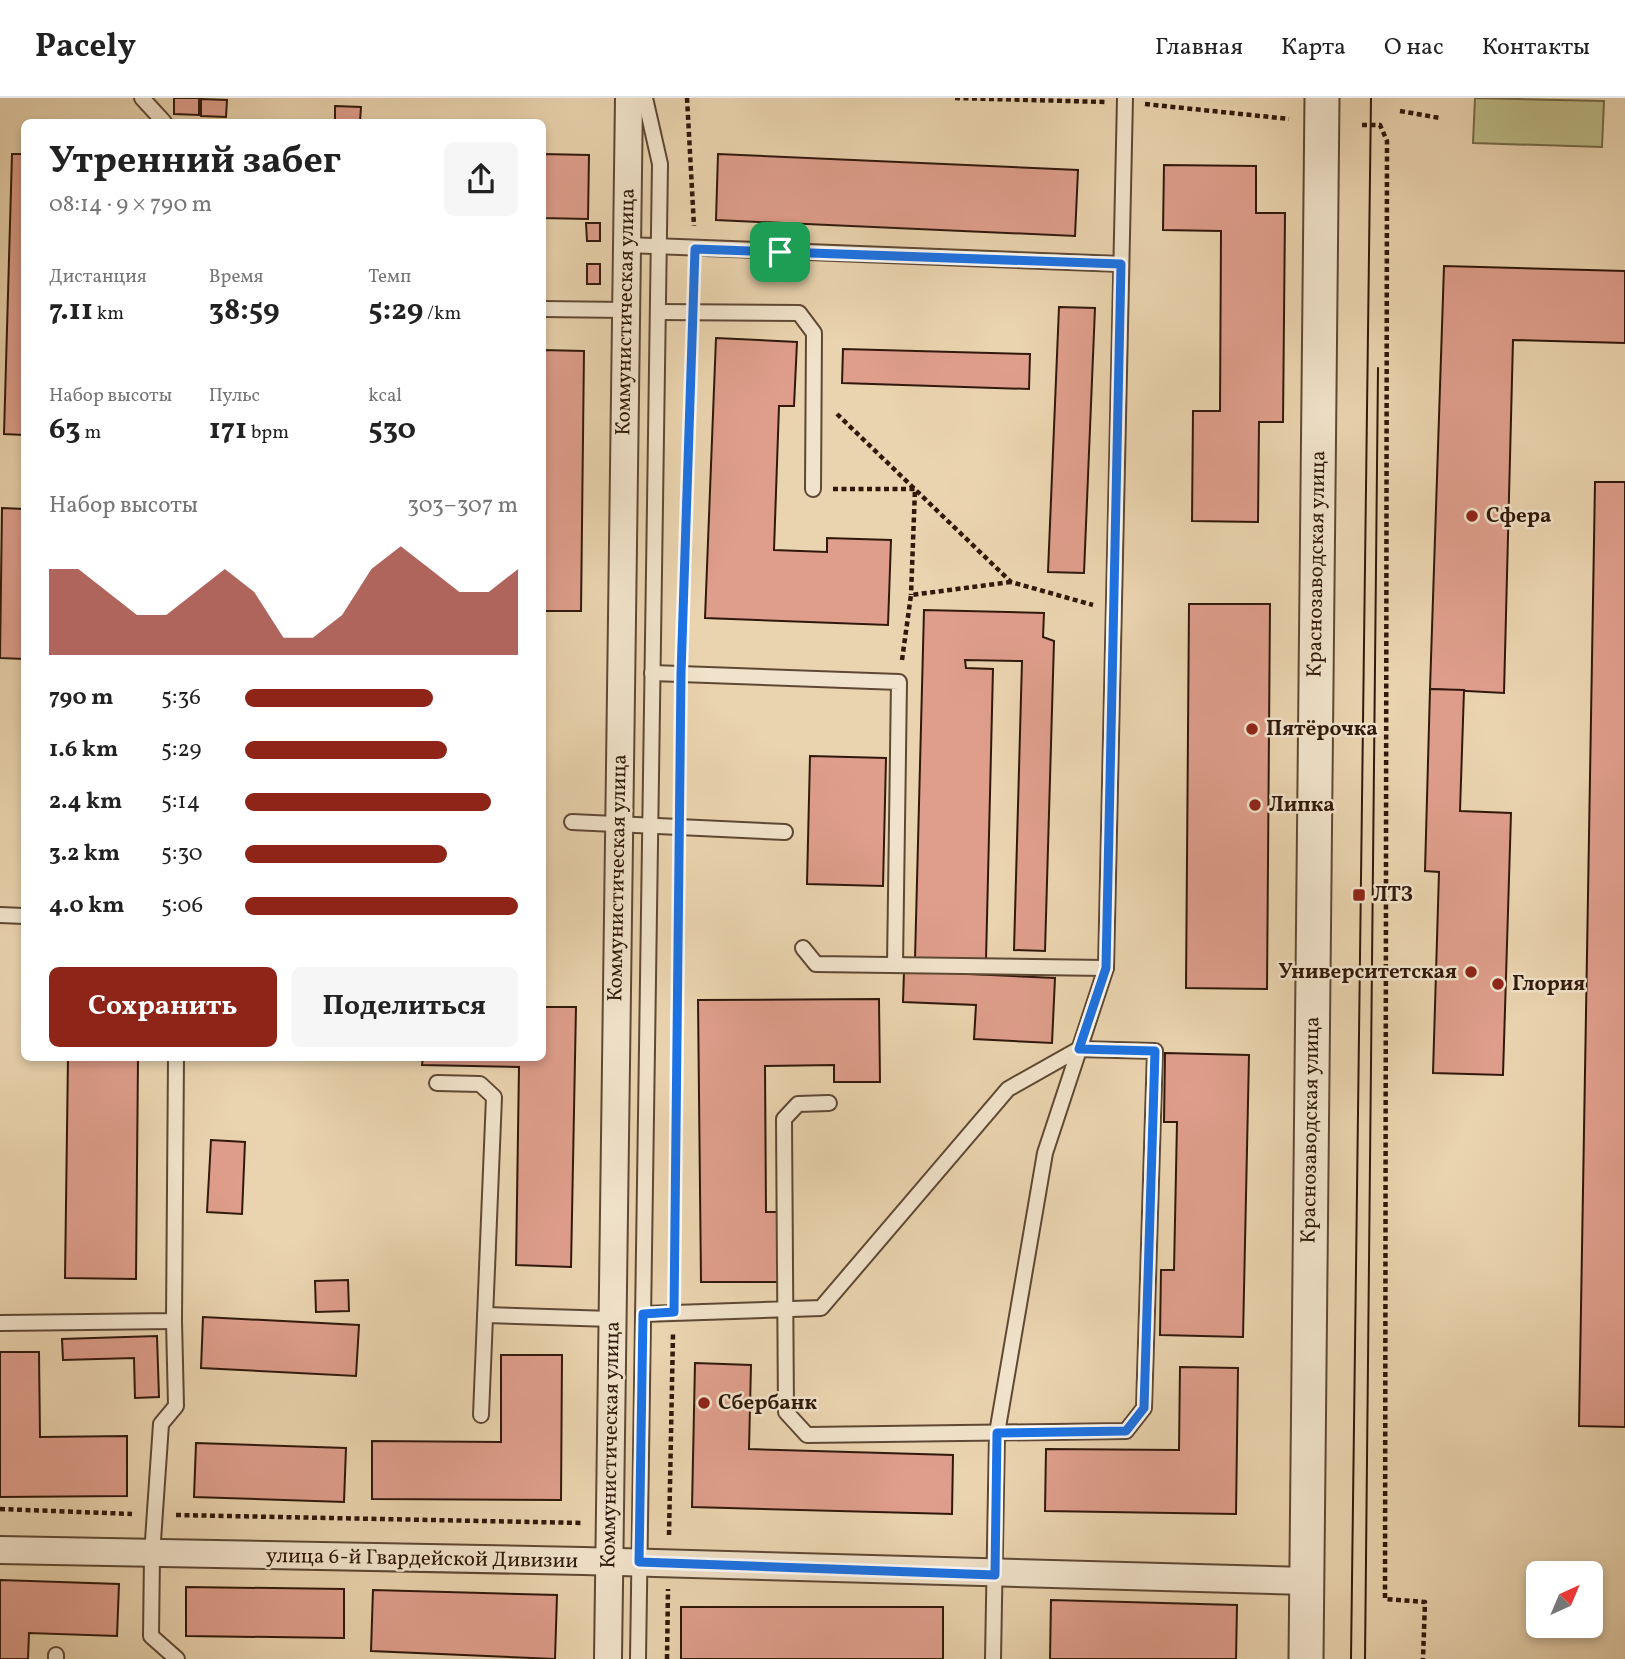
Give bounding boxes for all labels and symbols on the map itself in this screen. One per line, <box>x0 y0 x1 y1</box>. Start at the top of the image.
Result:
street label: Коммунистическая улица <box>609 188 643 436</box>
pin <box>750 222 810 282</box>
street label: Краснозаводская улица <box>1301 450 1333 678</box>
place label: Сфера <box>1486 502 1551 531</box>
marker: Сфера <box>1464 508 1480 524</box>
place label: Пятёрочка <box>1266 715 1378 744</box>
marker: Пятёрочка <box>1244 721 1260 737</box>
street label: Коммунистическая улица <box>601 754 635 1002</box>
place label: Липка <box>1269 791 1335 820</box>
marker: Липка <box>1247 797 1263 813</box>
place label: ЛТЗ <box>1373 881 1413 910</box>
marker: ЛТЗ <box>1351 887 1367 903</box>
place label: Университетская <box>1279 958 1457 987</box>
marker: Университетская <box>1463 964 1479 980</box>
place label: Глория <box>1512 970 1585 999</box>
marker: Глория <box>1490 976 1506 992</box>
street label: Краснозаводская улица <box>1295 1016 1327 1244</box>
street label: Коммунистическая улица <box>594 1321 628 1569</box>
place label: Сбербанк <box>718 1389 817 1418</box>
marker: Сбербанк <box>696 1395 712 1411</box>
street label: улица 6-й Гвардейской Дивизии <box>266 1542 579 1576</box>
north arrow <box>1526 1561 1603 1638</box>

